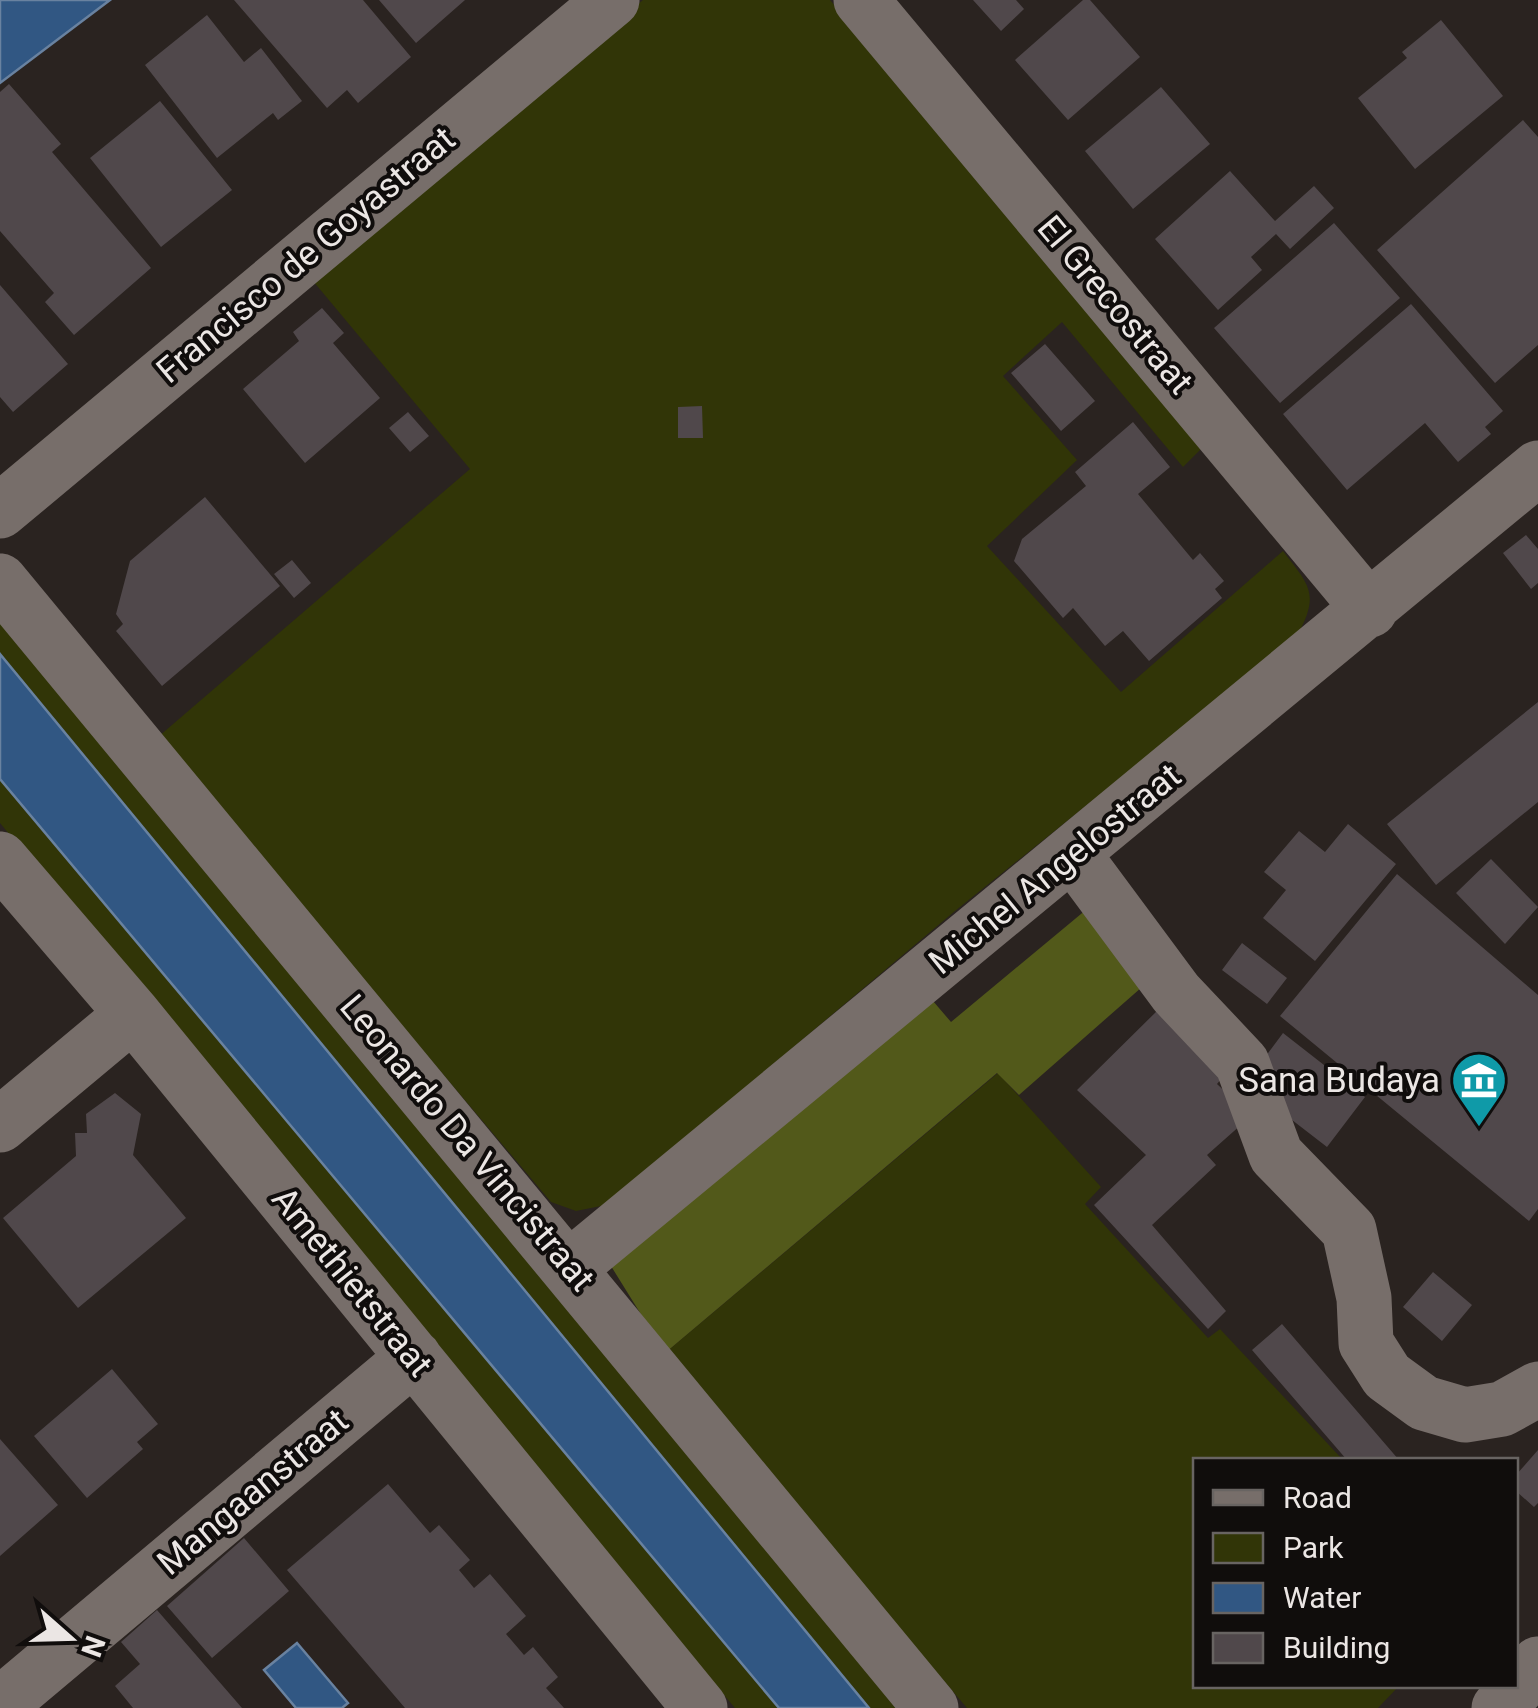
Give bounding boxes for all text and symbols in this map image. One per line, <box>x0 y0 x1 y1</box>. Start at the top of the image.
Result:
street label: Francisco de Goyastraat <box>149 118 463 392</box>
street label: El Grecostraat <box>1029 208 1201 402</box>
street label: Michel Angelostraat <box>921 755 1189 983</box>
street label: Leonardo Da Vincistraat <box>331 987 603 1299</box>
museum icon: Sana Budaya <box>1449 1050 1509 1129</box>
place label: Sana Budaya <box>1238 1060 1440 1101</box>
street label: Amethietstraat <box>263 1179 441 1385</box>
street label: Mangaanstraat <box>149 1400 357 1584</box>
legend <box>1193 1458 1518 1688</box>
text: Road <box>1283 1480 1352 1515</box>
text: Park <box>1283 1530 1344 1565</box>
text: Water <box>1283 1580 1361 1615</box>
north arrow <box>20 1588 120 1688</box>
text: Building <box>1283 1630 1390 1665</box>
text: N <box>74 1631 112 1661</box>

